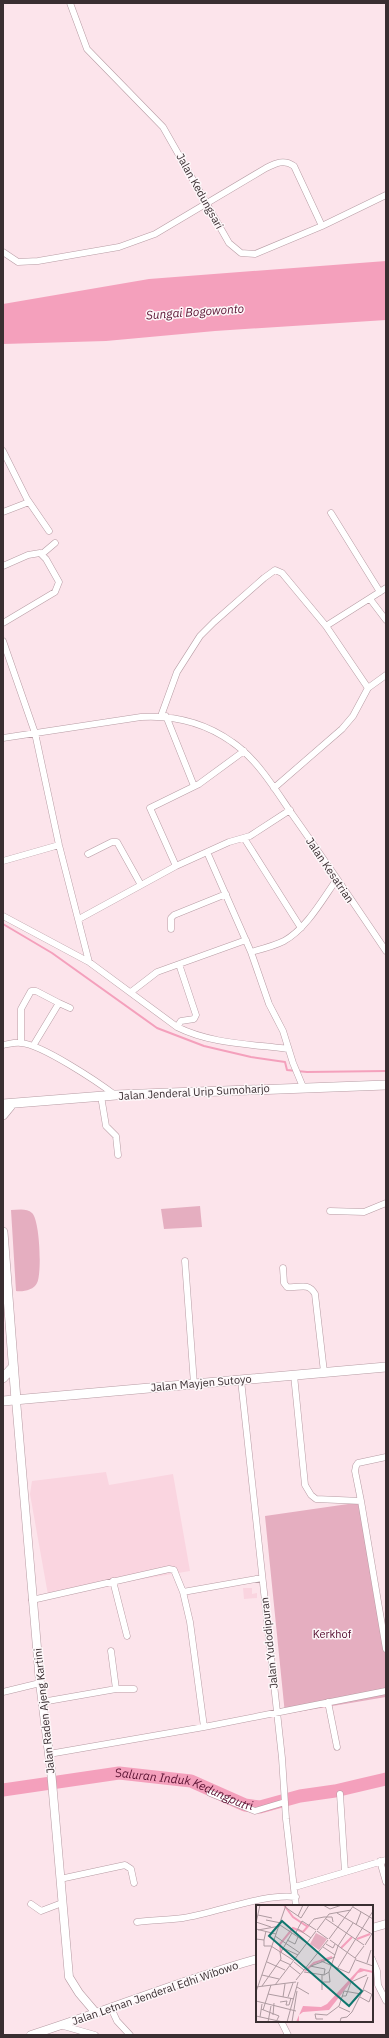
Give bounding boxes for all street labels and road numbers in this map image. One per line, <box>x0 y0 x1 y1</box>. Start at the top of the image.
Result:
street label: Jalan Kedungsari <box>173 151 227 231</box>
street label: Jalan Kesatrian <box>303 835 357 905</box>
street label: Jalan Jenderal Urip Sumoharjo <box>118 1081 270 1103</box>
street label: Jalan Mayjen Sutoyo <box>150 1372 252 1394</box>
street label: Jalan Yudodipuran <box>257 1596 281 1690</box>
street label: Jalan Raden Ajeng Kartini <box>30 1648 58 1774</box>
street label: Jalan Letnan Jenderal Edhi Wibowo <box>70 1958 240 2028</box>

